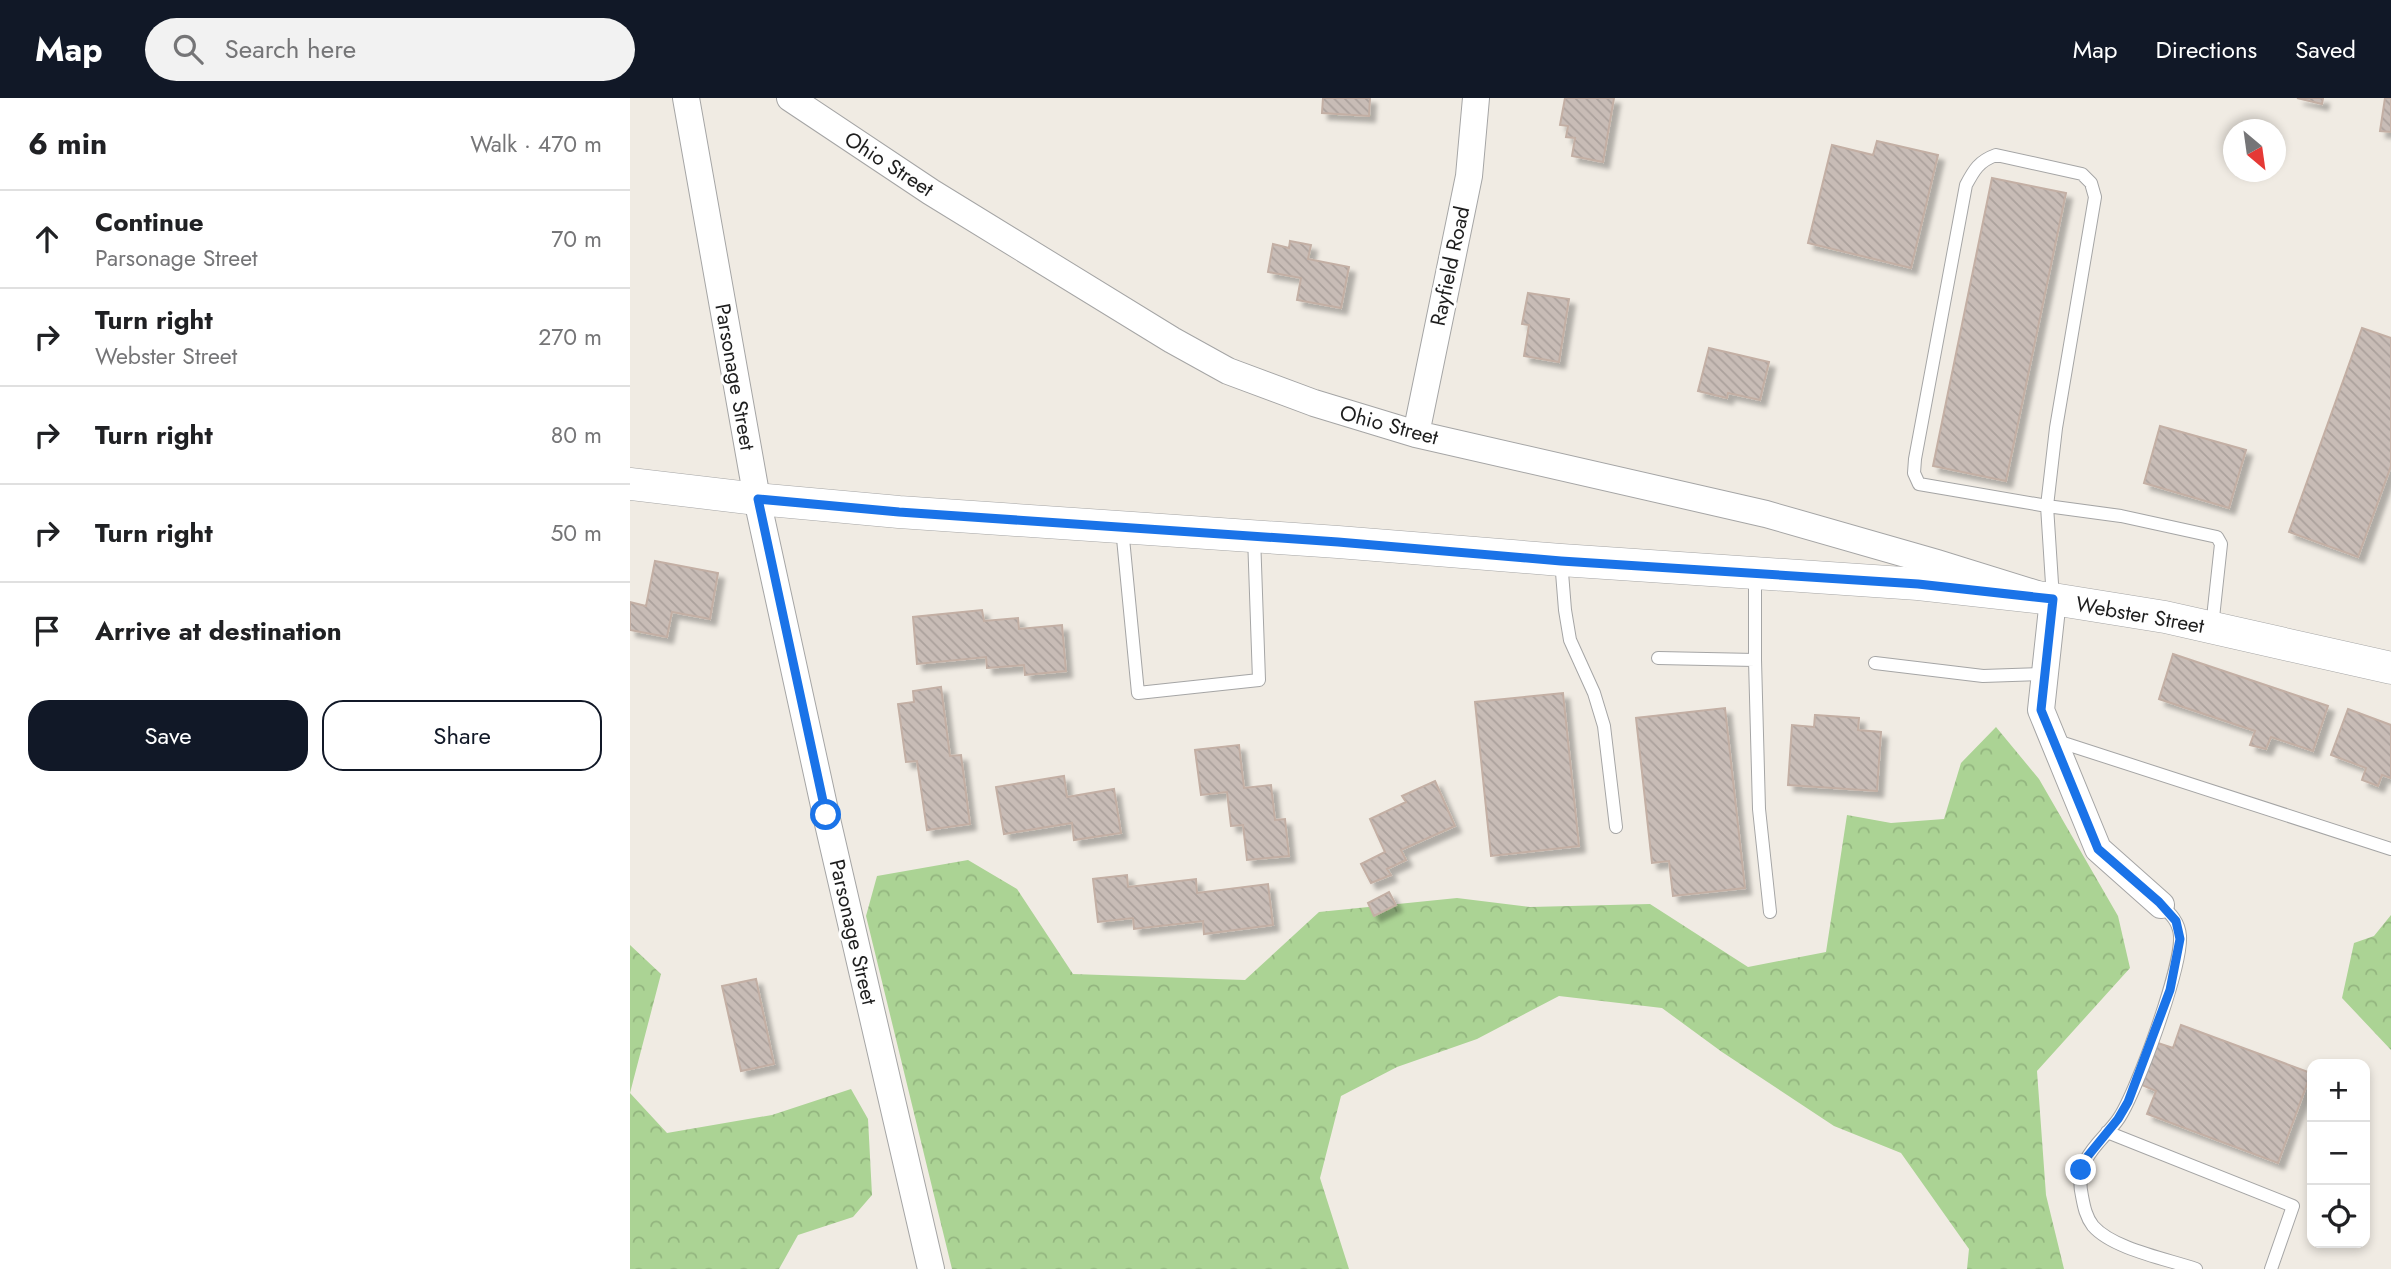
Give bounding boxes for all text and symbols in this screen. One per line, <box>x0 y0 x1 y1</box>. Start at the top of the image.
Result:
search box <box>145 18 635 81</box>
text: Map <box>35 26 103 73</box>
icon: search <box>169 30 207 68</box>
text: Search here <box>225 30 356 68</box>
text: Map <box>2073 32 2118 67</box>
text: Directions <box>2156 32 2257 67</box>
text: Saved <box>2295 32 2356 67</box>
north arrow <box>2223 119 2286 182</box>
text: 6 min <box>28 122 107 165</box>
street label: Ohio Street <box>838 124 940 204</box>
text: Walk · 470 m <box>470 127 602 161</box>
text: Continue <box>95 203 204 241</box>
street label: Rayfield Road <box>1423 203 1477 329</box>
icon: ahead <box>28 220 66 258</box>
text: 70 m <box>551 222 602 256</box>
text: Parsonage Street <box>95 241 258 275</box>
text: Turn right <box>95 301 213 339</box>
street label: Parsonage Street <box>707 301 763 453</box>
icon: right <box>28 318 66 356</box>
text: 270 m <box>538 320 602 354</box>
text: Webster Street <box>95 339 237 373</box>
street label: Ohio Street <box>1336 397 1442 453</box>
icon: right <box>28 416 66 454</box>
text: Turn right <box>95 416 213 454</box>
text: 80 m <box>551 418 602 452</box>
icon: right <box>28 514 66 552</box>
text: Turn right <box>95 514 213 552</box>
text: 50 m <box>550 516 602 550</box>
street label: Webster Street <box>2073 589 2207 641</box>
icon: arrive <box>28 612 66 650</box>
text: Arrive at destination <box>95 612 342 650</box>
button: Save <box>28 700 308 771</box>
button: Share <box>322 700 602 771</box>
route start <box>810 799 841 830</box>
street label: Parsonage Street <box>822 856 884 1008</box>
map controls <box>2307 1059 2370 1248</box>
button: + <box>2307 1059 2370 1122</box>
button: − <box>2307 1122 2370 1185</box>
route end <box>2065 1154 2096 1185</box>
button: locate <box>2307 1185 2370 1248</box>

